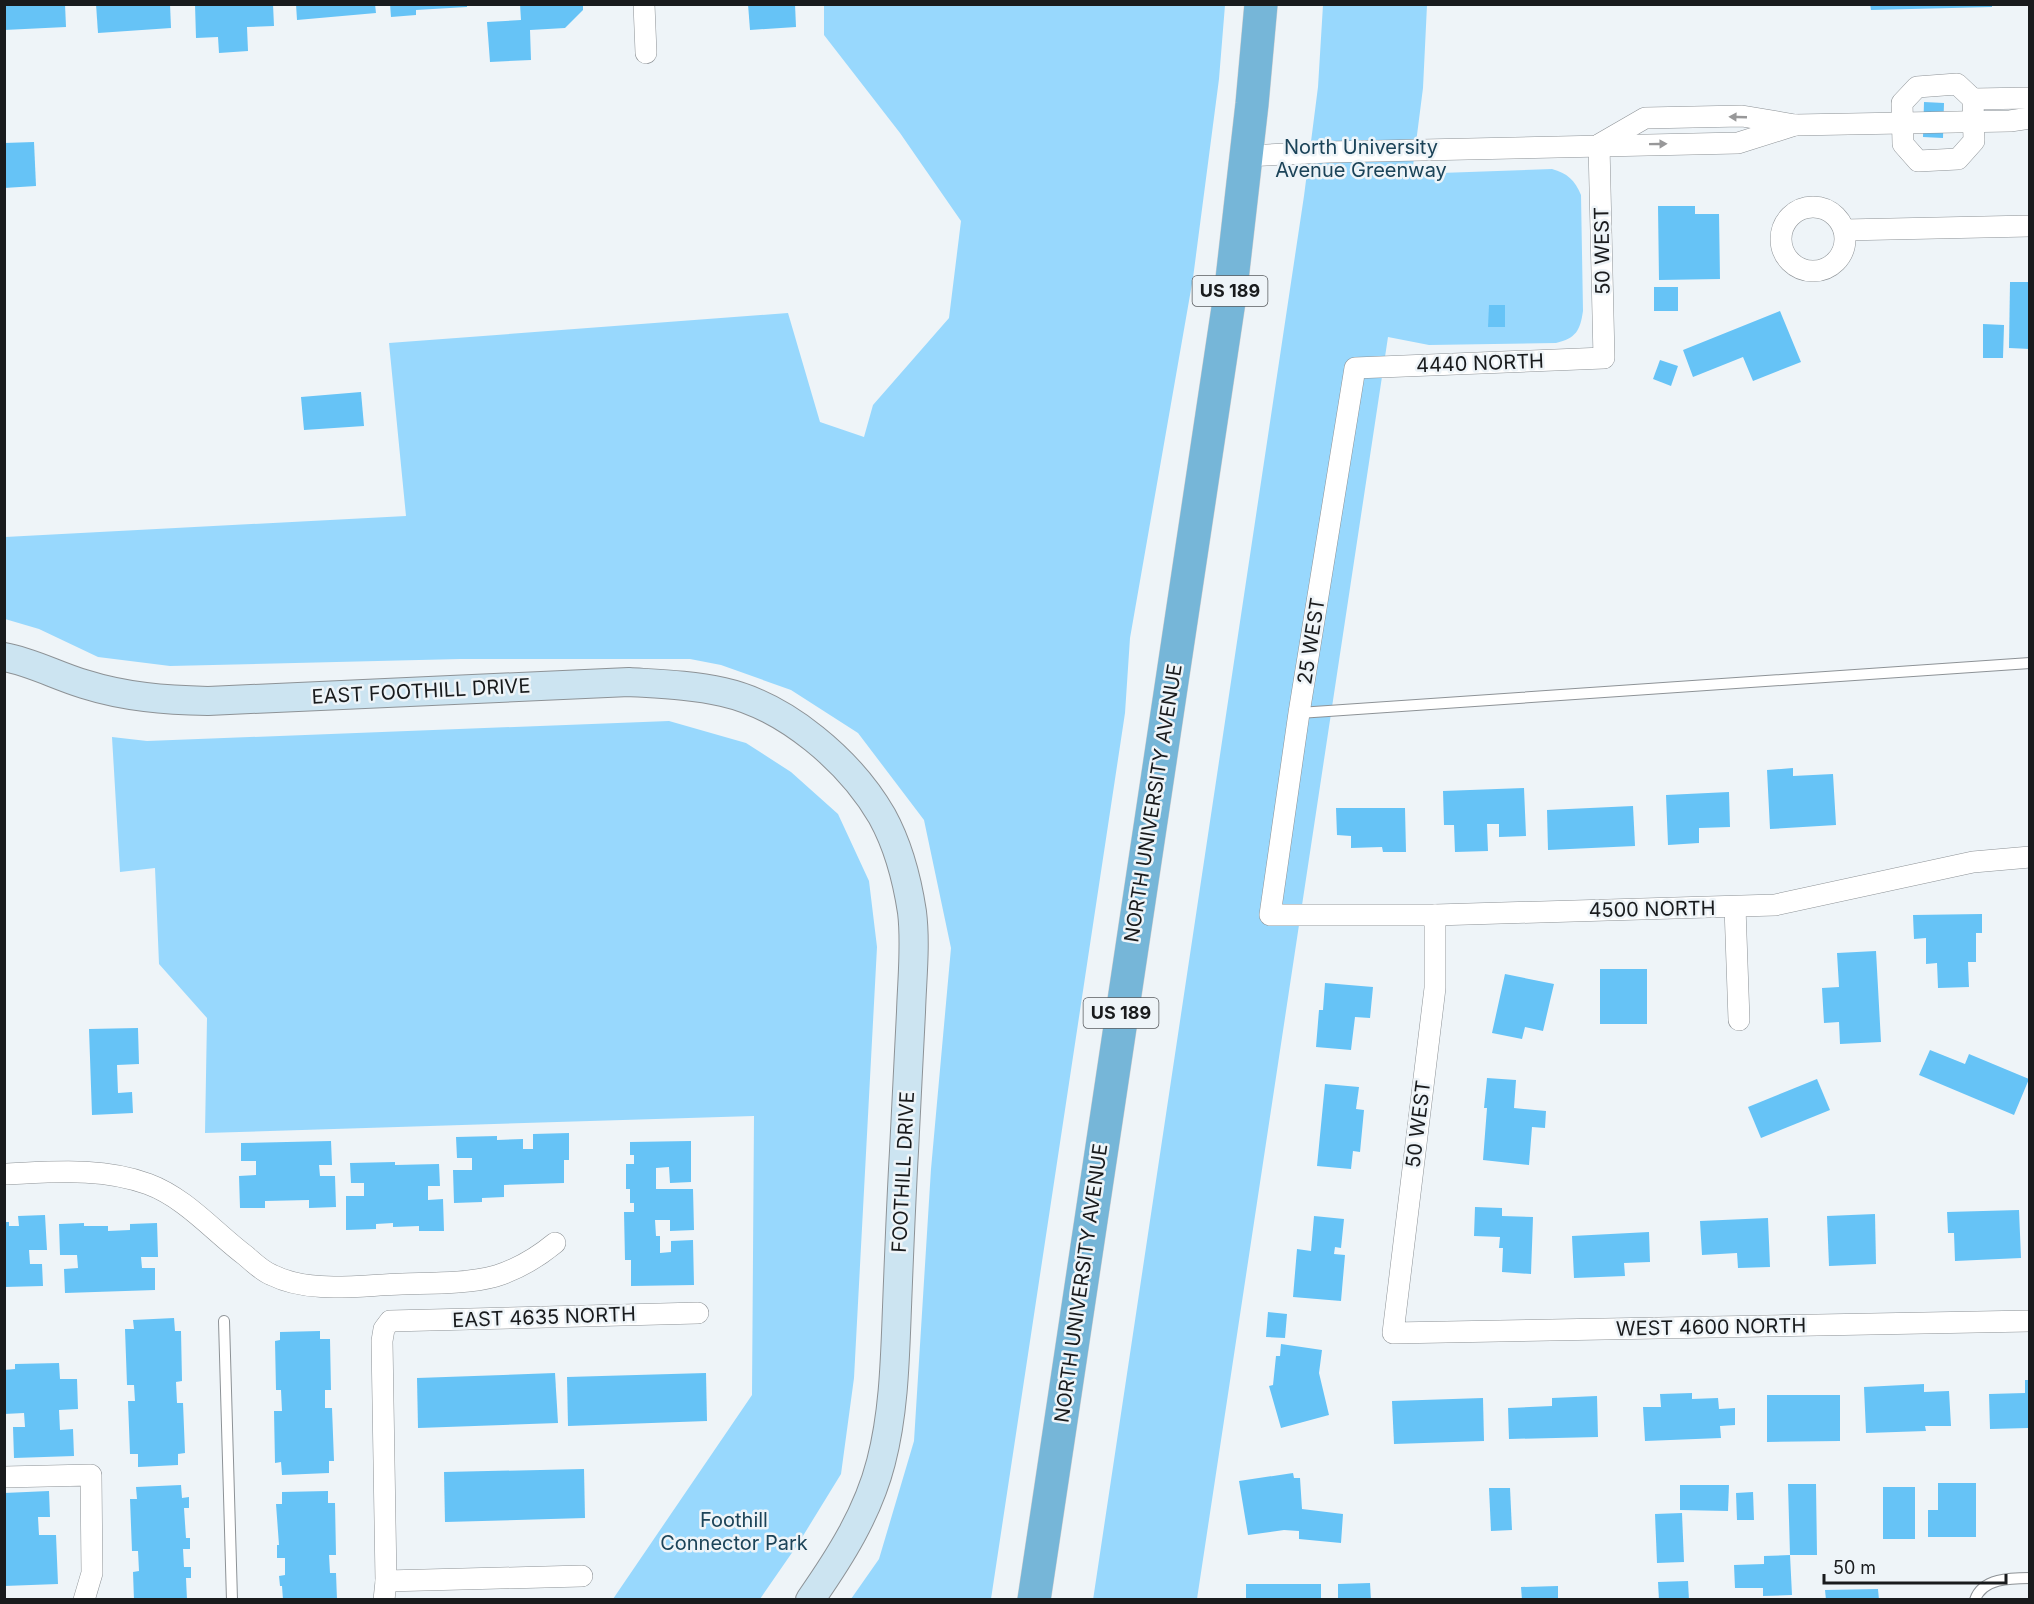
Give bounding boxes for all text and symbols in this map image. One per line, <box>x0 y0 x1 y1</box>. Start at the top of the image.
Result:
one-way arrow <box>1728 112 1747 121</box>
park label: North University Avenue Greenway <box>1275 135 1447 182</box>
one-way arrow <box>1648 139 1667 149</box>
street label: 50 WEST <box>1589 207 1615 295</box>
road number: US 189 <box>1192 276 1268 306</box>
street label: 4440 NORTH <box>1416 349 1544 377</box>
street label: 25 WEST <box>1292 596 1330 686</box>
street label: NORTH UNIVERSITY AVENUE <box>1119 662 1187 944</box>
street label: EAST FOOTHILL DRIVE <box>311 673 531 709</box>
street label: 4500 NORTH <box>1588 896 1716 922</box>
road number: US 189 <box>1084 998 1158 1028</box>
street label: 50 WEST <box>1401 1079 1435 1169</box>
street label: FOOTHILL DRIVE <box>887 1091 919 1253</box>
street label: NORTH UNIVERSITY AVENUE <box>1050 1142 1112 1424</box>
street label: EAST 4635 NORTH <box>452 1302 636 1332</box>
street label: WEST 4600 NORTH <box>1616 1313 1806 1341</box>
park label: Foothill Connector Park <box>660 1508 808 1555</box>
scale bar <box>1824 1547 2006 1585</box>
text: 50 m <box>1833 1557 1876 1578</box>

